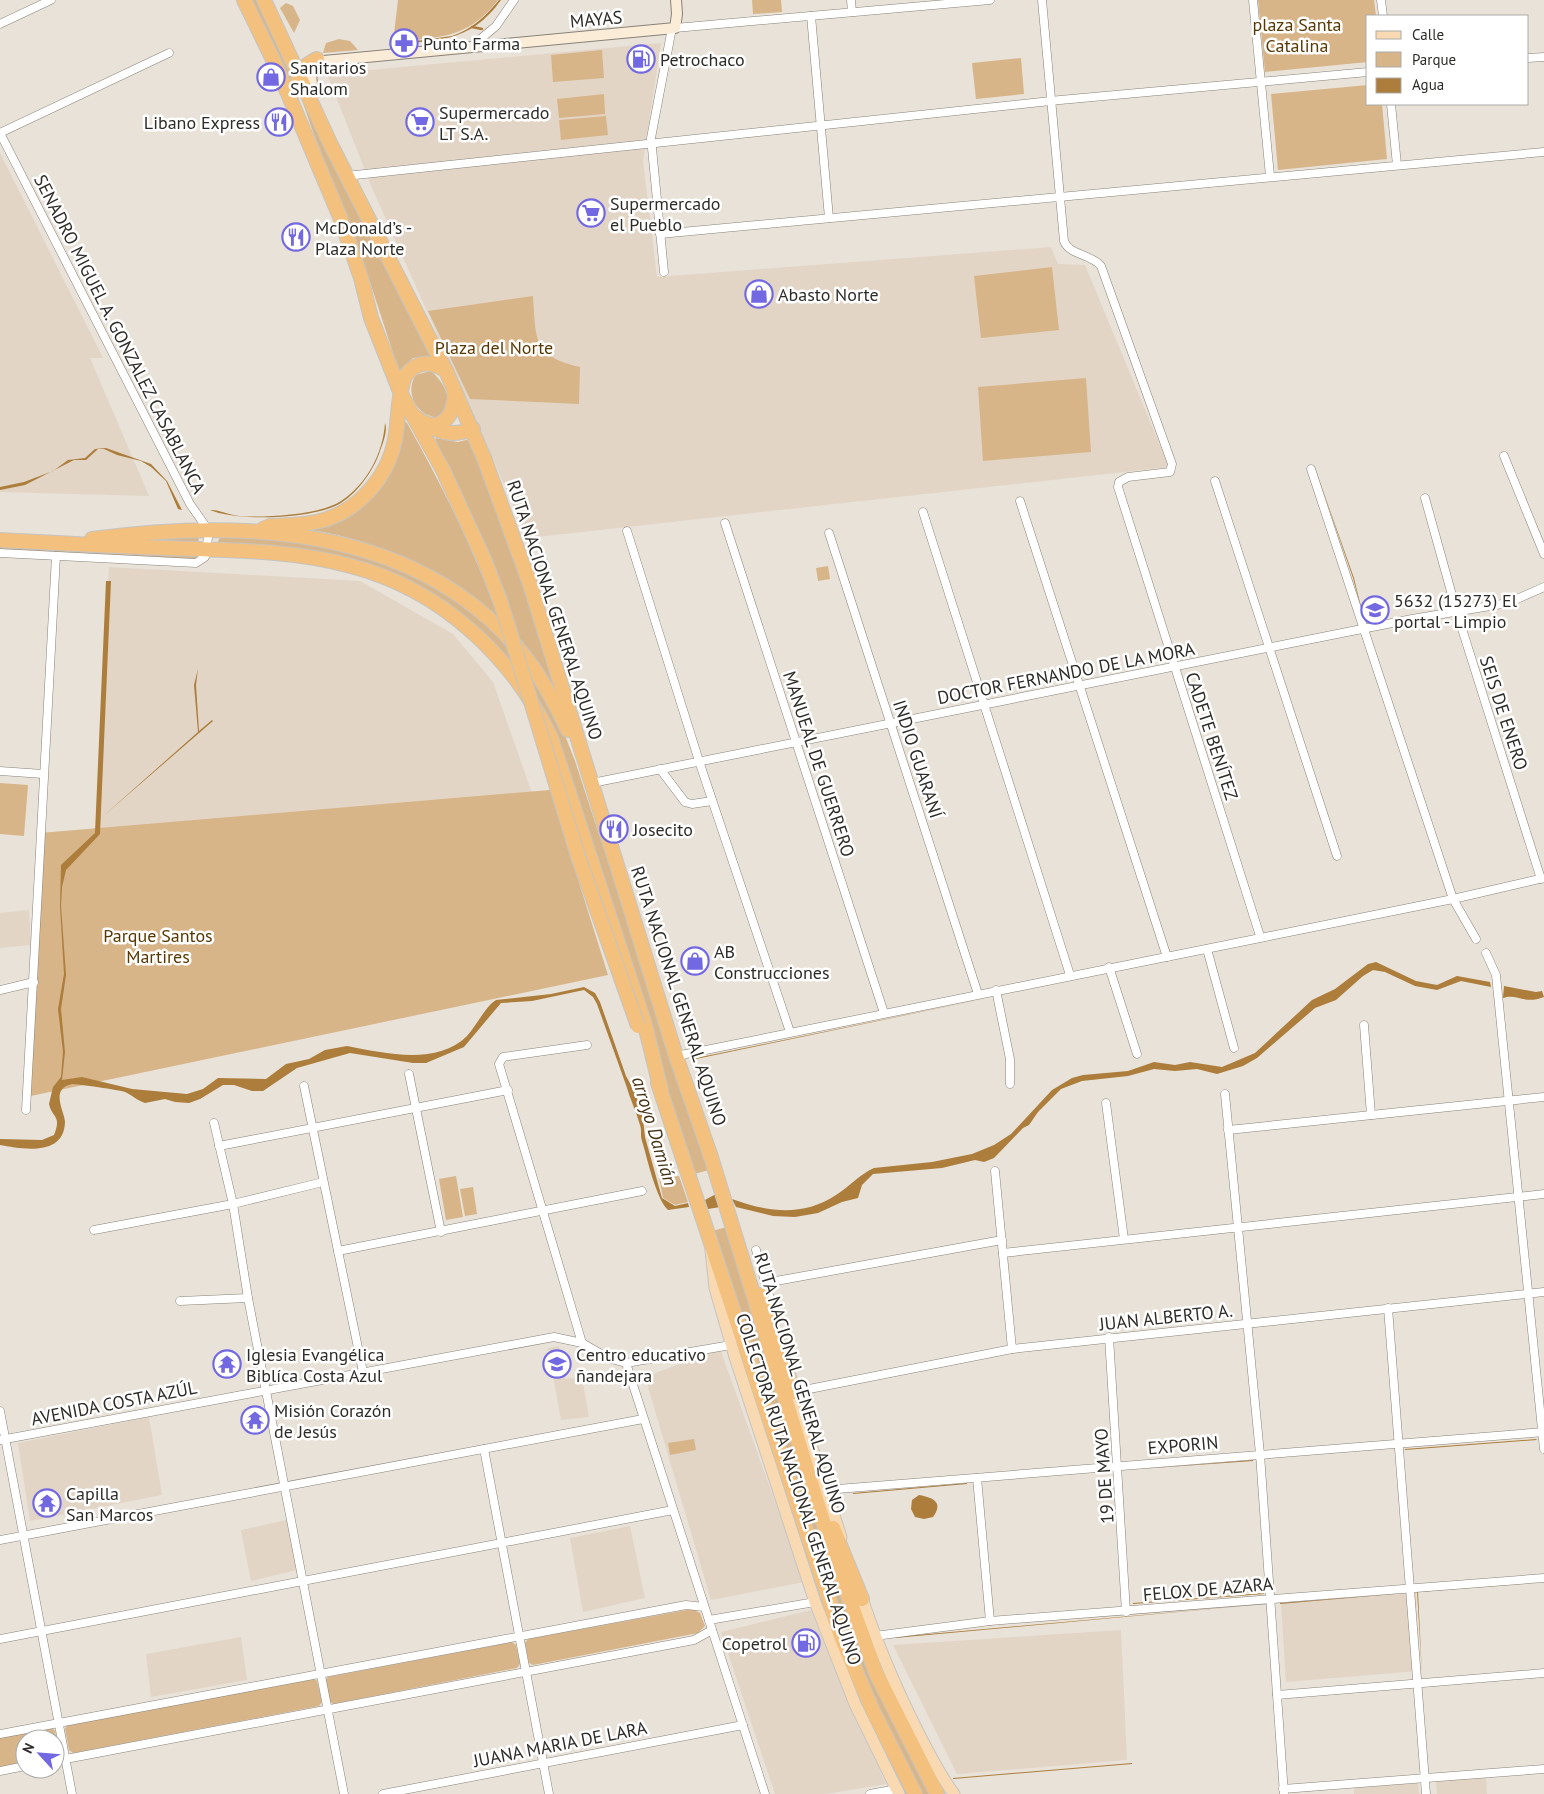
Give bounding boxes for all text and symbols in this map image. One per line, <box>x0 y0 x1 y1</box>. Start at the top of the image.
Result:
street label: MAYAS <box>569 5 623 33</box>
park label: plaza Santa Catalina <box>1252 13 1342 57</box>
legend <box>1366 15 1529 105</box>
text: Calle <box>1412 25 1444 44</box>
pharmacy icon: Punto Farma <box>389 28 419 58</box>
place label: Punto Farma <box>423 32 520 55</box>
fuel station icon: Petrochaco <box>626 44 656 74</box>
place label: Petrochaco <box>660 48 745 71</box>
text: Parque <box>1412 50 1456 69</box>
place label: Sanitarios Shalom <box>290 56 366 100</box>
shop icon: Sanitarios Shalom <box>256 62 286 92</box>
text: Agua <box>1412 75 1444 94</box>
place label: Supermercado LT S.A. <box>439 101 550 145</box>
restaurant icon: Libano Express <box>264 107 294 137</box>
supermarket icon: Supermercado LT S.A. <box>405 107 435 137</box>
place label: Libano Express <box>144 111 260 134</box>
street label: SENADRO MIGUEL A. GONZALEZ CASABLANCA <box>29 171 211 498</box>
place label: Supermercado el Pueblo <box>610 192 721 236</box>
supermarket icon: Supermercado el Pueblo <box>576 198 606 228</box>
place label: McDonald’s - Plaza Norte <box>315 216 412 260</box>
restaurant icon: McDonald’s - Plaza Norte <box>281 222 311 252</box>
shop icon: Abasto Norte <box>744 279 774 309</box>
place label: Abasto Norte <box>778 283 879 306</box>
park label: Plaza del Norte <box>435 336 553 359</box>
street label: RUTA NACIONAL GENERAL AQUINO <box>502 477 608 743</box>
place label: 5632 (15273) El portal - Limpio <box>1394 589 1518 633</box>
school or university icon: 5632 (15273) El portal - Limpio <box>1360 595 1390 625</box>
street label: DOCTOR FERNANDO DE LA MORA <box>935 637 1197 709</box>
street label: SEIS DE ENERO <box>1475 653 1533 773</box>
street label: MANUEAL DE GUERRERO <box>778 668 860 860</box>
street label: CADETE BENÍTEZ <box>1180 669 1244 803</box>
street label: INDIO GUARANÍ <box>888 697 948 822</box>
restaurant icon: Josecito <box>599 814 629 844</box>
place label: Josecito <box>632 818 693 841</box>
street label: RUTA NACIONAL GENERAL AQUINO <box>626 863 732 1129</box>
park label: Parque Santos Martires <box>103 924 213 968</box>
place label: AB Construcciones <box>714 940 830 984</box>
shop icon: AB Construcciones <box>680 946 710 976</box>
water label: arroyo Damián <box>627 1073 683 1189</box>
street label: RUTA NACIONAL GENERAL AQUINO <box>749 1250 851 1516</box>
street label: JUAN ALBERTO A. <box>1097 1299 1234 1336</box>
street label: COLECTORA RUTA NACIONAL GENERAL AQUINO <box>731 1310 867 1668</box>
place label: Iglesia Evangélica Biblíca Costa Azul <box>246 1343 384 1387</box>
place label: Centro educativo ñandejara <box>576 1343 706 1387</box>
temple icon: Iglesia Evangélica Biblíca Costa Azul <box>212 1349 242 1379</box>
school or university icon: Centro educativo ñandejara <box>542 1349 572 1379</box>
street label: AVENIDA COSTA AZÚL <box>29 1376 199 1430</box>
place label: Misión Corazón de Jesús <box>274 1399 391 1443</box>
temple icon: Misión Corazón de Jesús <box>240 1405 270 1435</box>
street label: 19 DE MAYO <box>1089 1427 1119 1525</box>
street label: EXPORIN <box>1147 1430 1219 1460</box>
place label: Capilla San Marcos <box>66 1482 153 1526</box>
temple icon: Capilla San Marcos <box>32 1488 62 1518</box>
street label: FELOX DE AZARA <box>1142 1572 1275 1606</box>
fuel station icon: Copetrol <box>791 1628 821 1658</box>
place label: Copetrol <box>722 1632 788 1655</box>
street label: JUANA MARIA DE LARA <box>470 1716 649 1772</box>
north arrow <box>15 1729 65 1779</box>
text: N <box>18 1740 38 1756</box>

